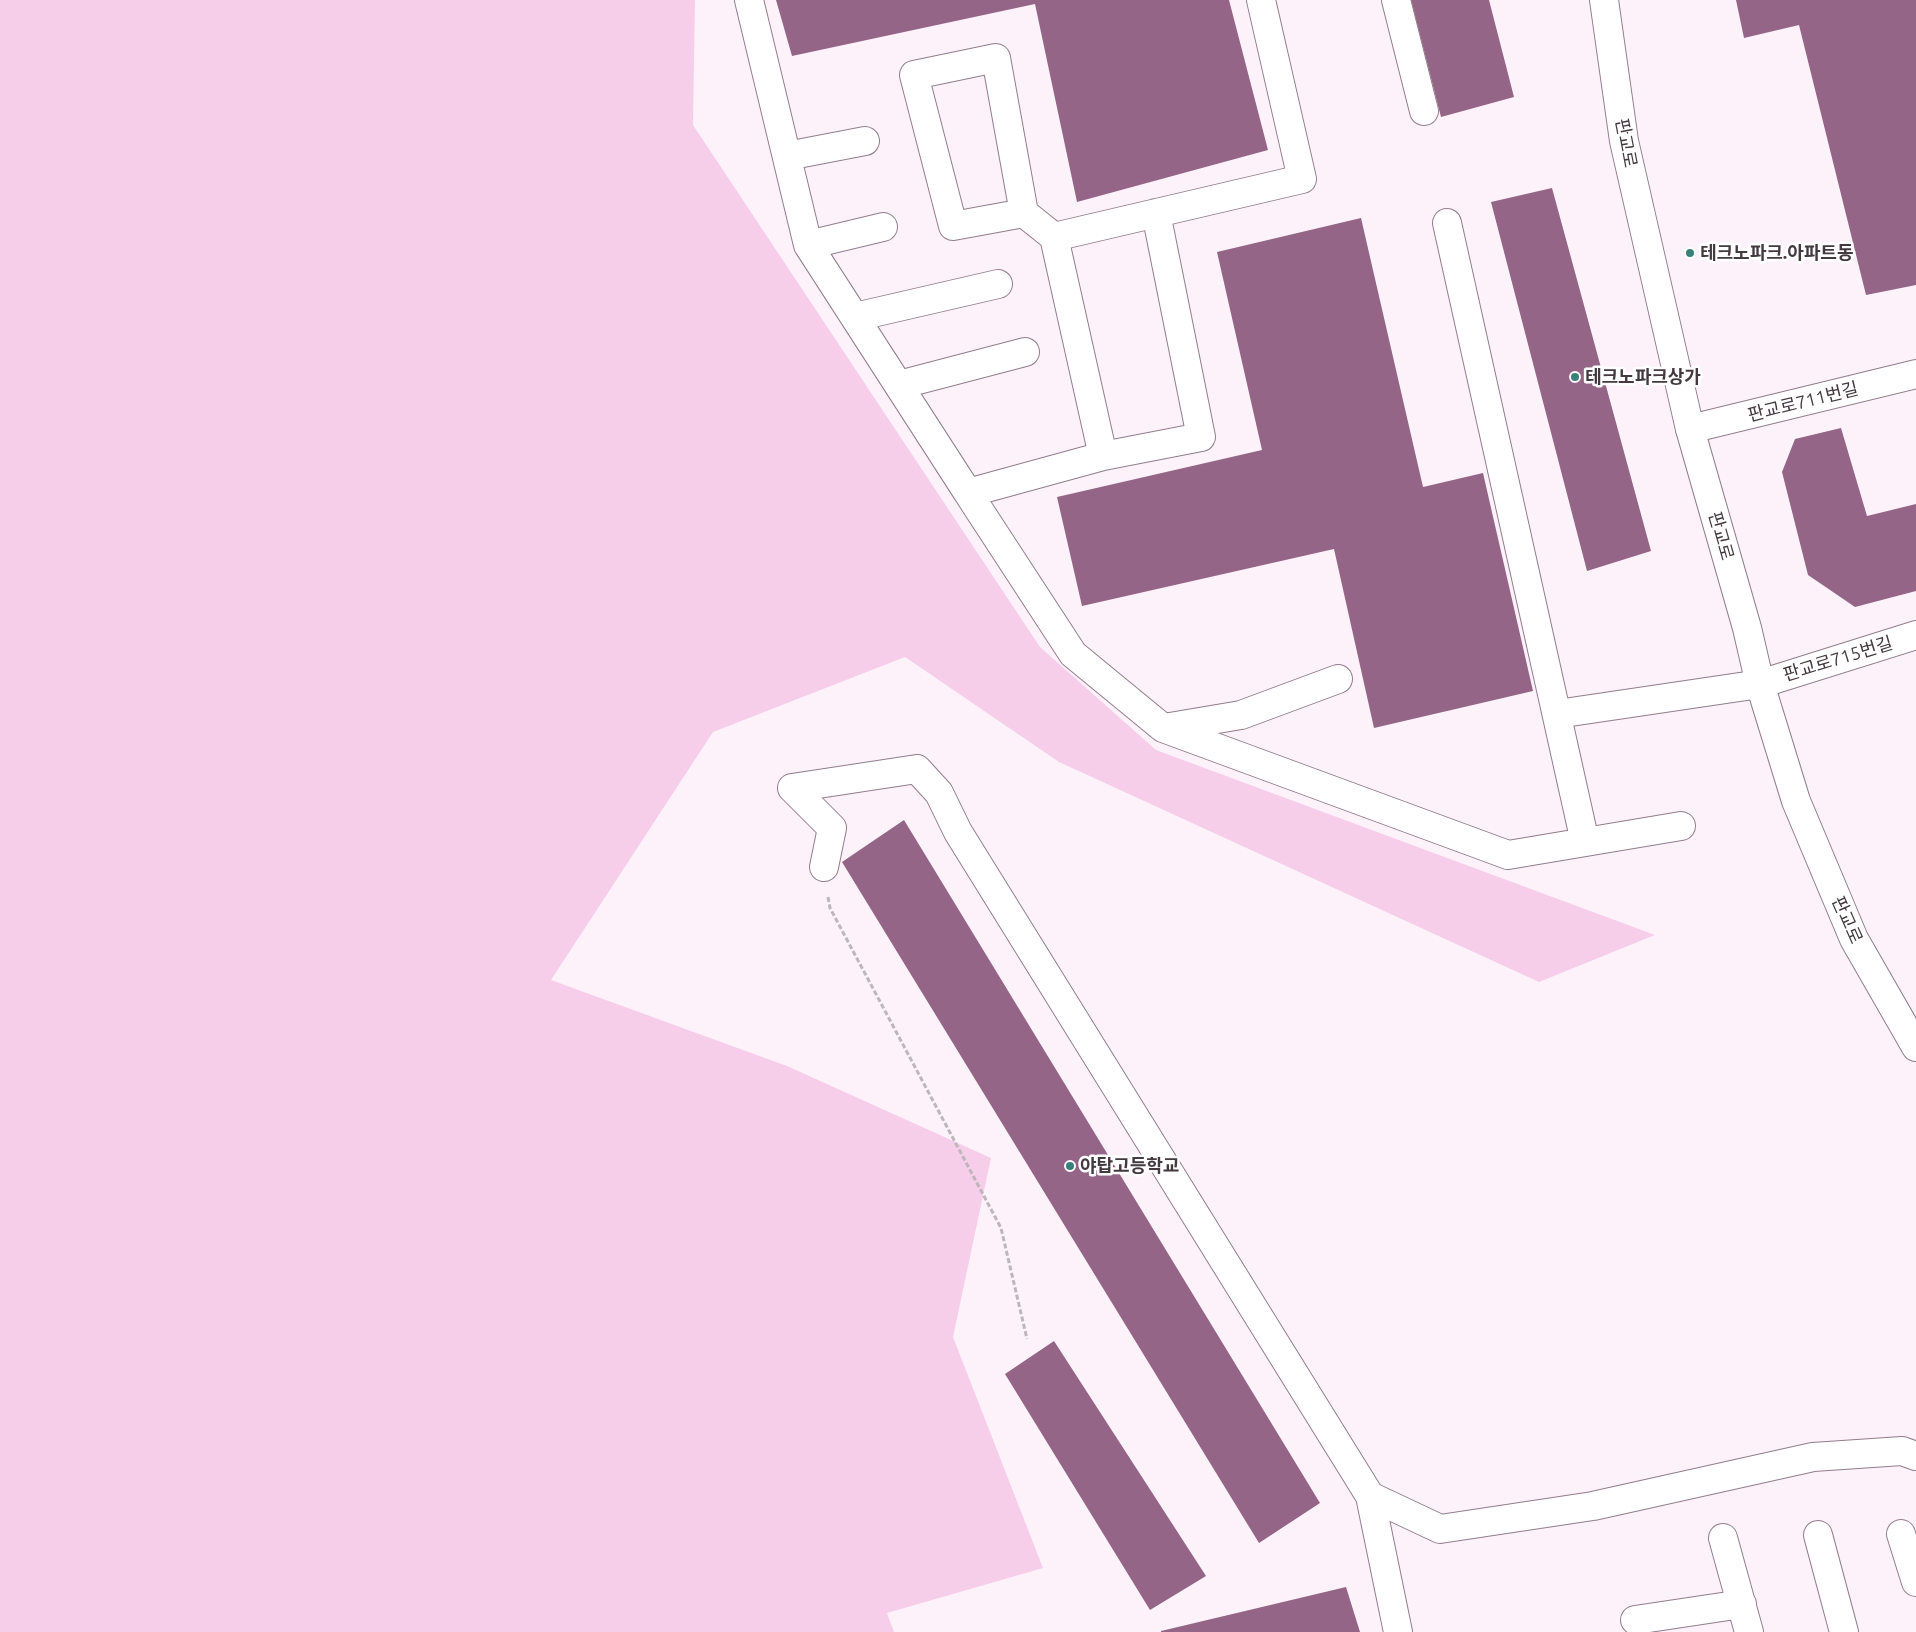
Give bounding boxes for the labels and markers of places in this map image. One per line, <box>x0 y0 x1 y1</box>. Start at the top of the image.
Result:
place label: 테크노파크.아파트동 <box>1700 242 1853 264</box>
marker: 테크노파크.아파트동 <box>1684 247 1696 259</box>
place label: 테크노파크상가 <box>1585 366 1701 388</box>
marker: 테크노파크상가 <box>1569 371 1581 383</box>
place label: 야탑고등학교 <box>1080 1155 1179 1177</box>
marker: 야탑고등학교 <box>1064 1160 1076 1172</box>

